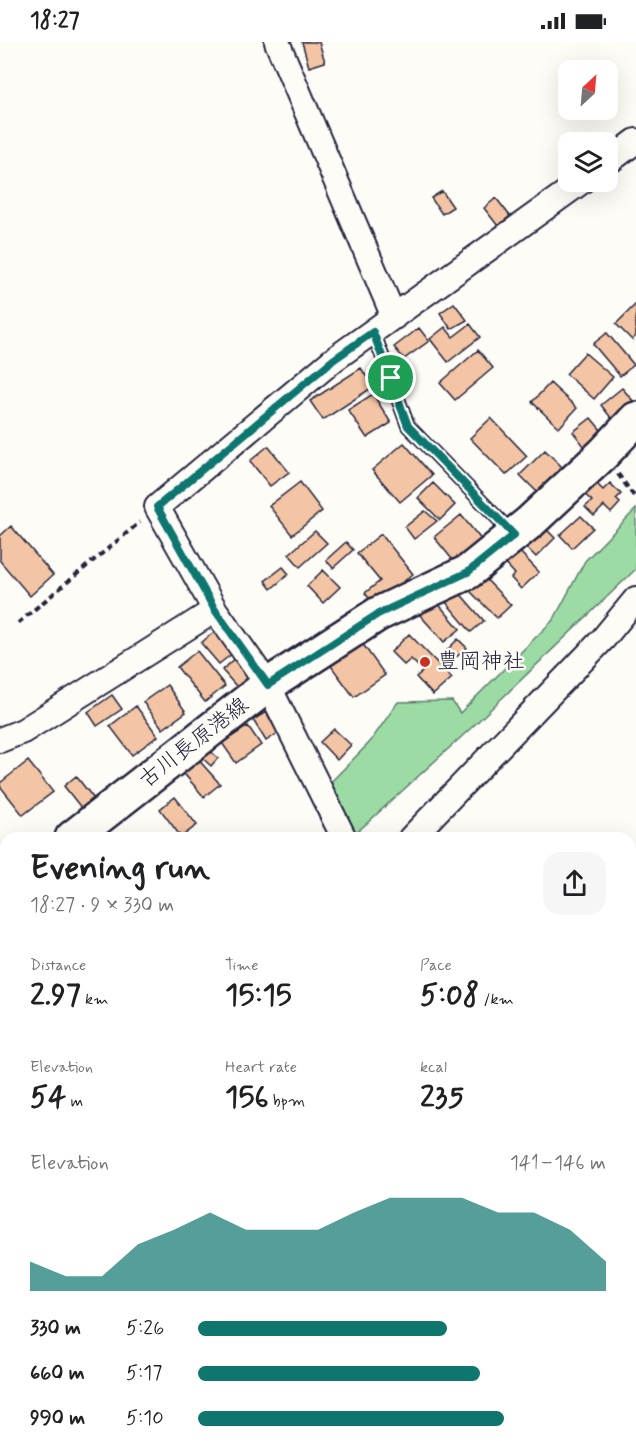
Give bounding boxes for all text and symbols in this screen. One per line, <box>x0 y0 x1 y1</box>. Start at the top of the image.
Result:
text: 18:27 <box>30 7 80 35</box>
north arrow <box>558 60 618 120</box>
map controls <box>558 60 618 192</box>
button: layers <box>558 132 618 192</box>
pin <box>365 352 416 403</box>
icon: arrive <box>374 361 407 394</box>
place label: 豊岡神社 <box>437 648 525 676</box>
marker: 豊岡神社 <box>418 655 432 669</box>
street label: 古川長原港線 <box>133 691 255 795</box>
text: Evening run <box>30 847 210 891</box>
button: share <box>543 852 606 915</box>
text: 18:27 · 9 × 330 m <box>30 892 174 919</box>
text: Distance <box>30 955 86 976</box>
text: Time <box>225 955 259 976</box>
text: Pace <box>420 955 452 976</box>
text: 2.97 <box>30 976 81 1015</box>
text: 15:15 <box>225 976 292 1015</box>
text: 5:08 <box>420 976 479 1015</box>
text: km <box>81 989 108 1010</box>
text: /km <box>479 989 514 1010</box>
text: Elevation <box>30 1057 93 1078</box>
text: Heart rate <box>225 1057 297 1078</box>
text: kcal <box>420 1057 447 1078</box>
text: 54 <box>30 1078 66 1117</box>
text: 156 <box>225 1078 269 1117</box>
text: 235 <box>420 1078 464 1117</box>
text: m <box>66 1091 83 1112</box>
text: bpm <box>269 1091 305 1112</box>
text: Elevation <box>30 1150 109 1177</box>
text: 141–146 m <box>510 1150 606 1177</box>
text: 330 m <box>30 1315 81 1342</box>
text: 5:26 <box>126 1315 164 1342</box>
text: 660 m <box>30 1360 85 1387</box>
text: 5:17 <box>126 1360 162 1387</box>
text: 990 m <box>30 1405 85 1432</box>
text: 5:10 <box>126 1405 164 1432</box>

